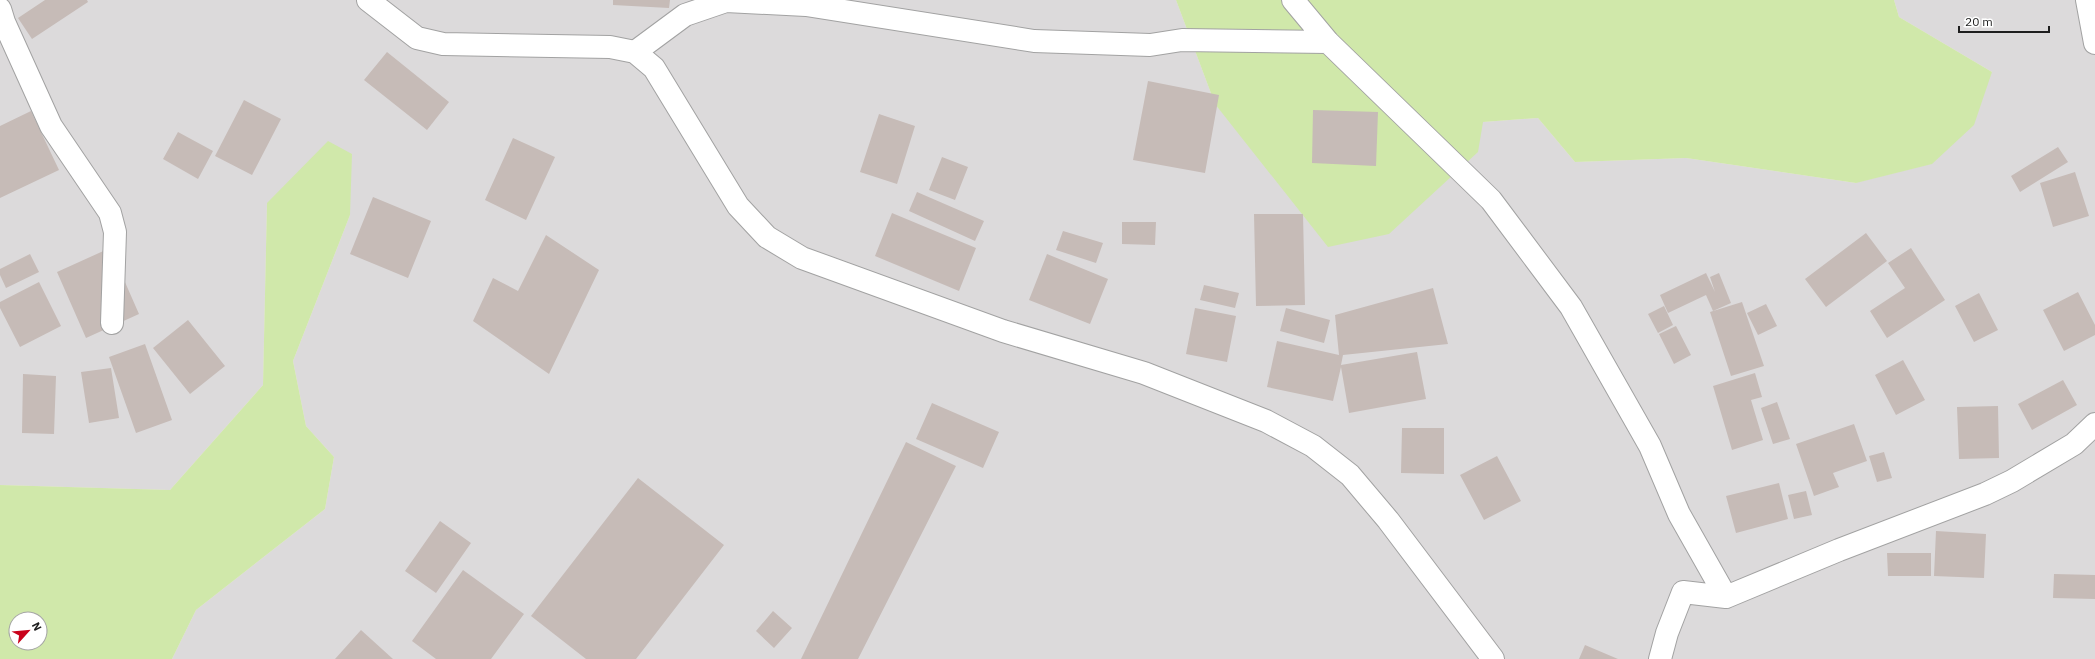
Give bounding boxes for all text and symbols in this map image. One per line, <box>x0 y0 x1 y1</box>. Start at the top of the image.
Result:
scale bar <box>1959 8 2049 34</box>
text: 20 m <box>1965 14 1993 29</box>
north arrow <box>8 611 48 651</box>
text: N <box>29 620 45 633</box>

